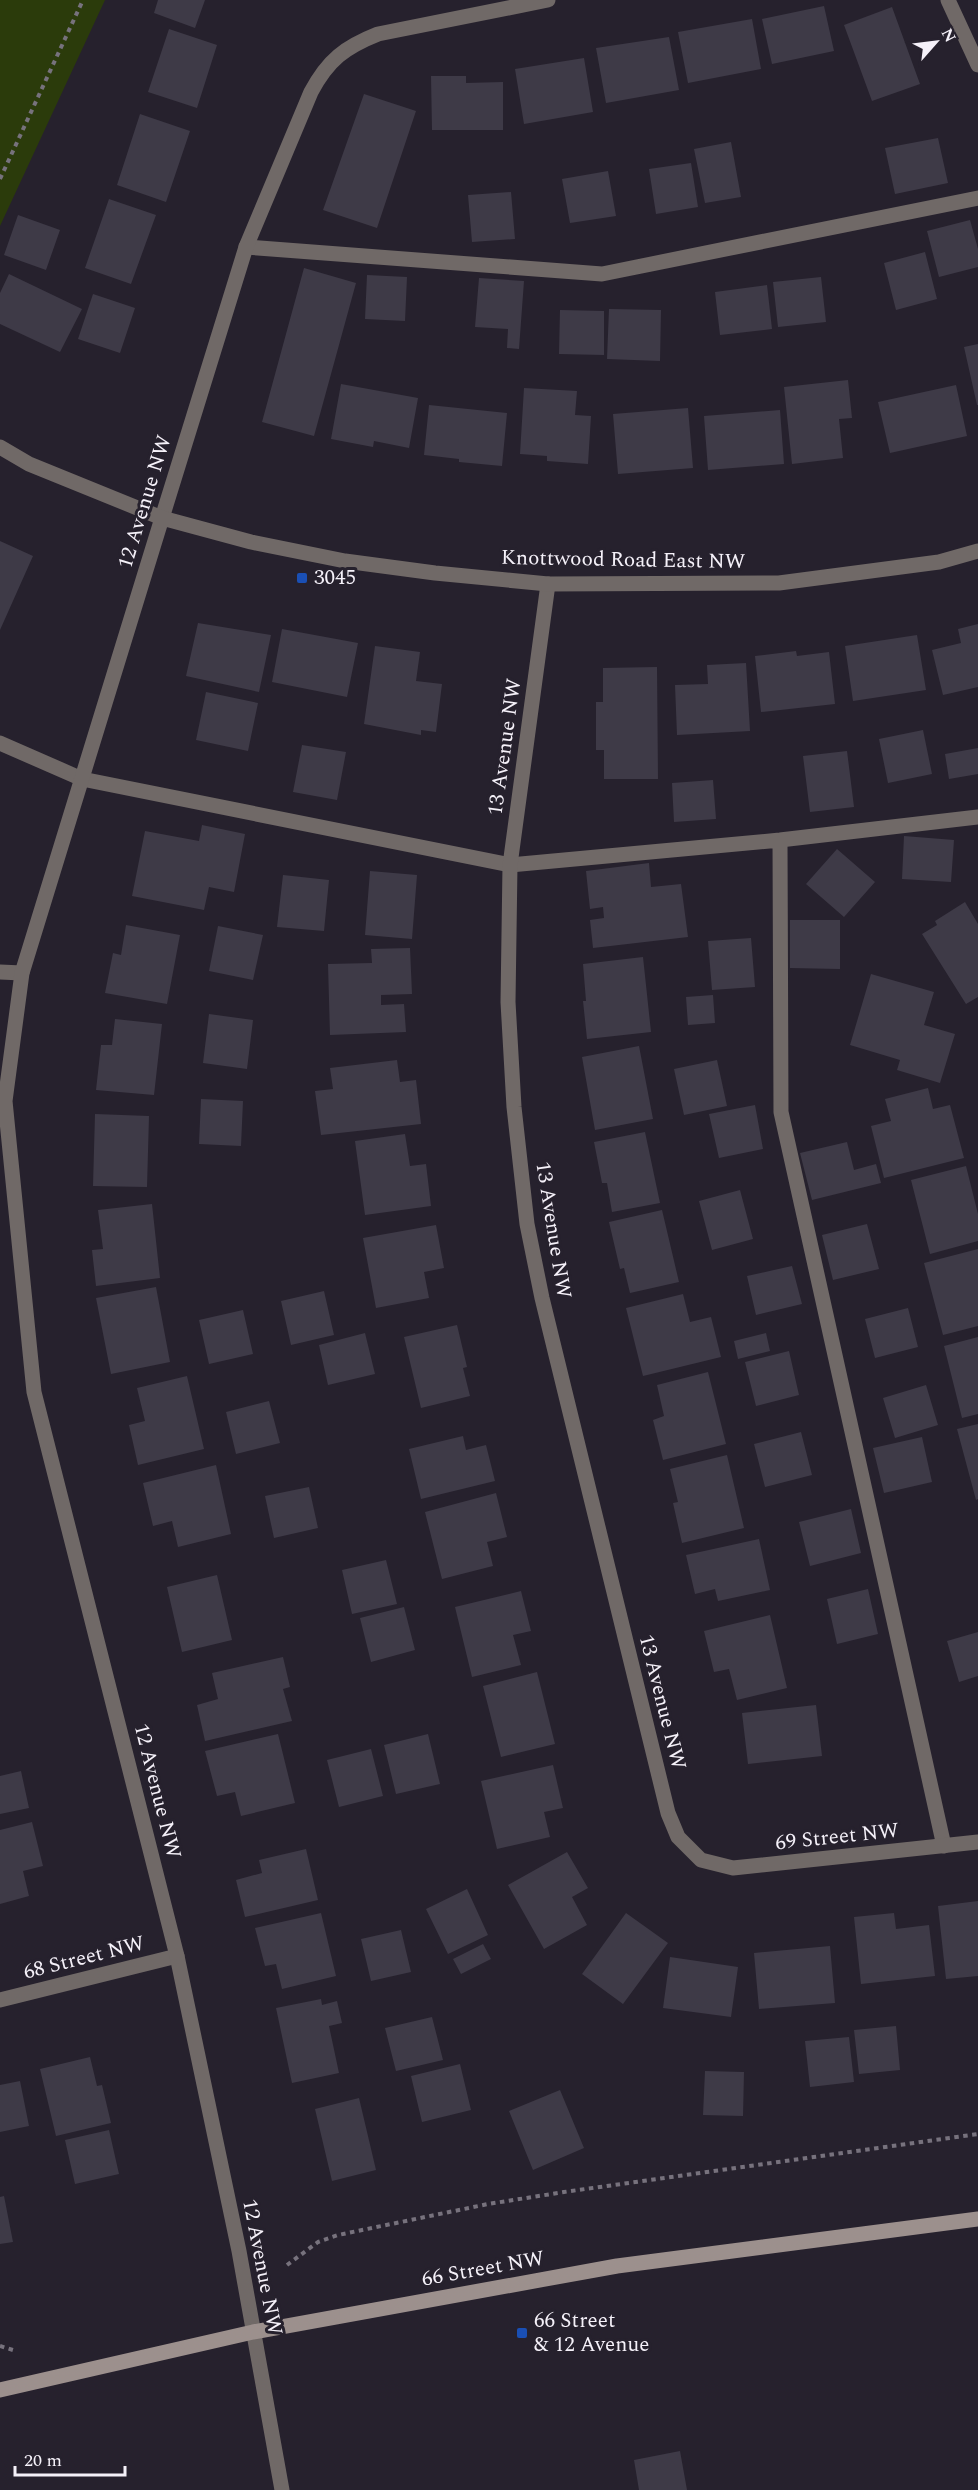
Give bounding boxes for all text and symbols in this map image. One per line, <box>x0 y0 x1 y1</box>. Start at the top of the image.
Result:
north arrow <box>906 12 966 72</box>
text: N <box>935 24 962 47</box>
street label: 12 Avenue NW <box>110 431 181 573</box>
street label: Knottwood Road East NW <box>500 542 746 578</box>
place label: 3045 <box>314 562 356 594</box>
marker: 3045 <box>295 571 309 585</box>
street label: 13 Avenue NW <box>480 676 531 818</box>
street label: 13 Avenue NW <box>526 1159 580 1301</box>
street label: 13 Avenue NW <box>630 1631 694 1773</box>
street label: 12 Avenue NW <box>125 1720 189 1862</box>
street label: 69 Street NW <box>774 1815 901 1859</box>
street label: 68 Street NW <box>20 1927 148 1988</box>
street label: 12 Avenue NW <box>233 2196 291 2338</box>
street label: 66 Street NW <box>419 2242 547 2296</box>
place label: 66 Street & 12 Avenue <box>534 2305 649 2361</box>
marker: 66 Street & 12 Avenue <box>515 2326 529 2340</box>
scale bar <box>15 2439 124 2477</box>
text: 20 m <box>24 2447 62 2474</box>

